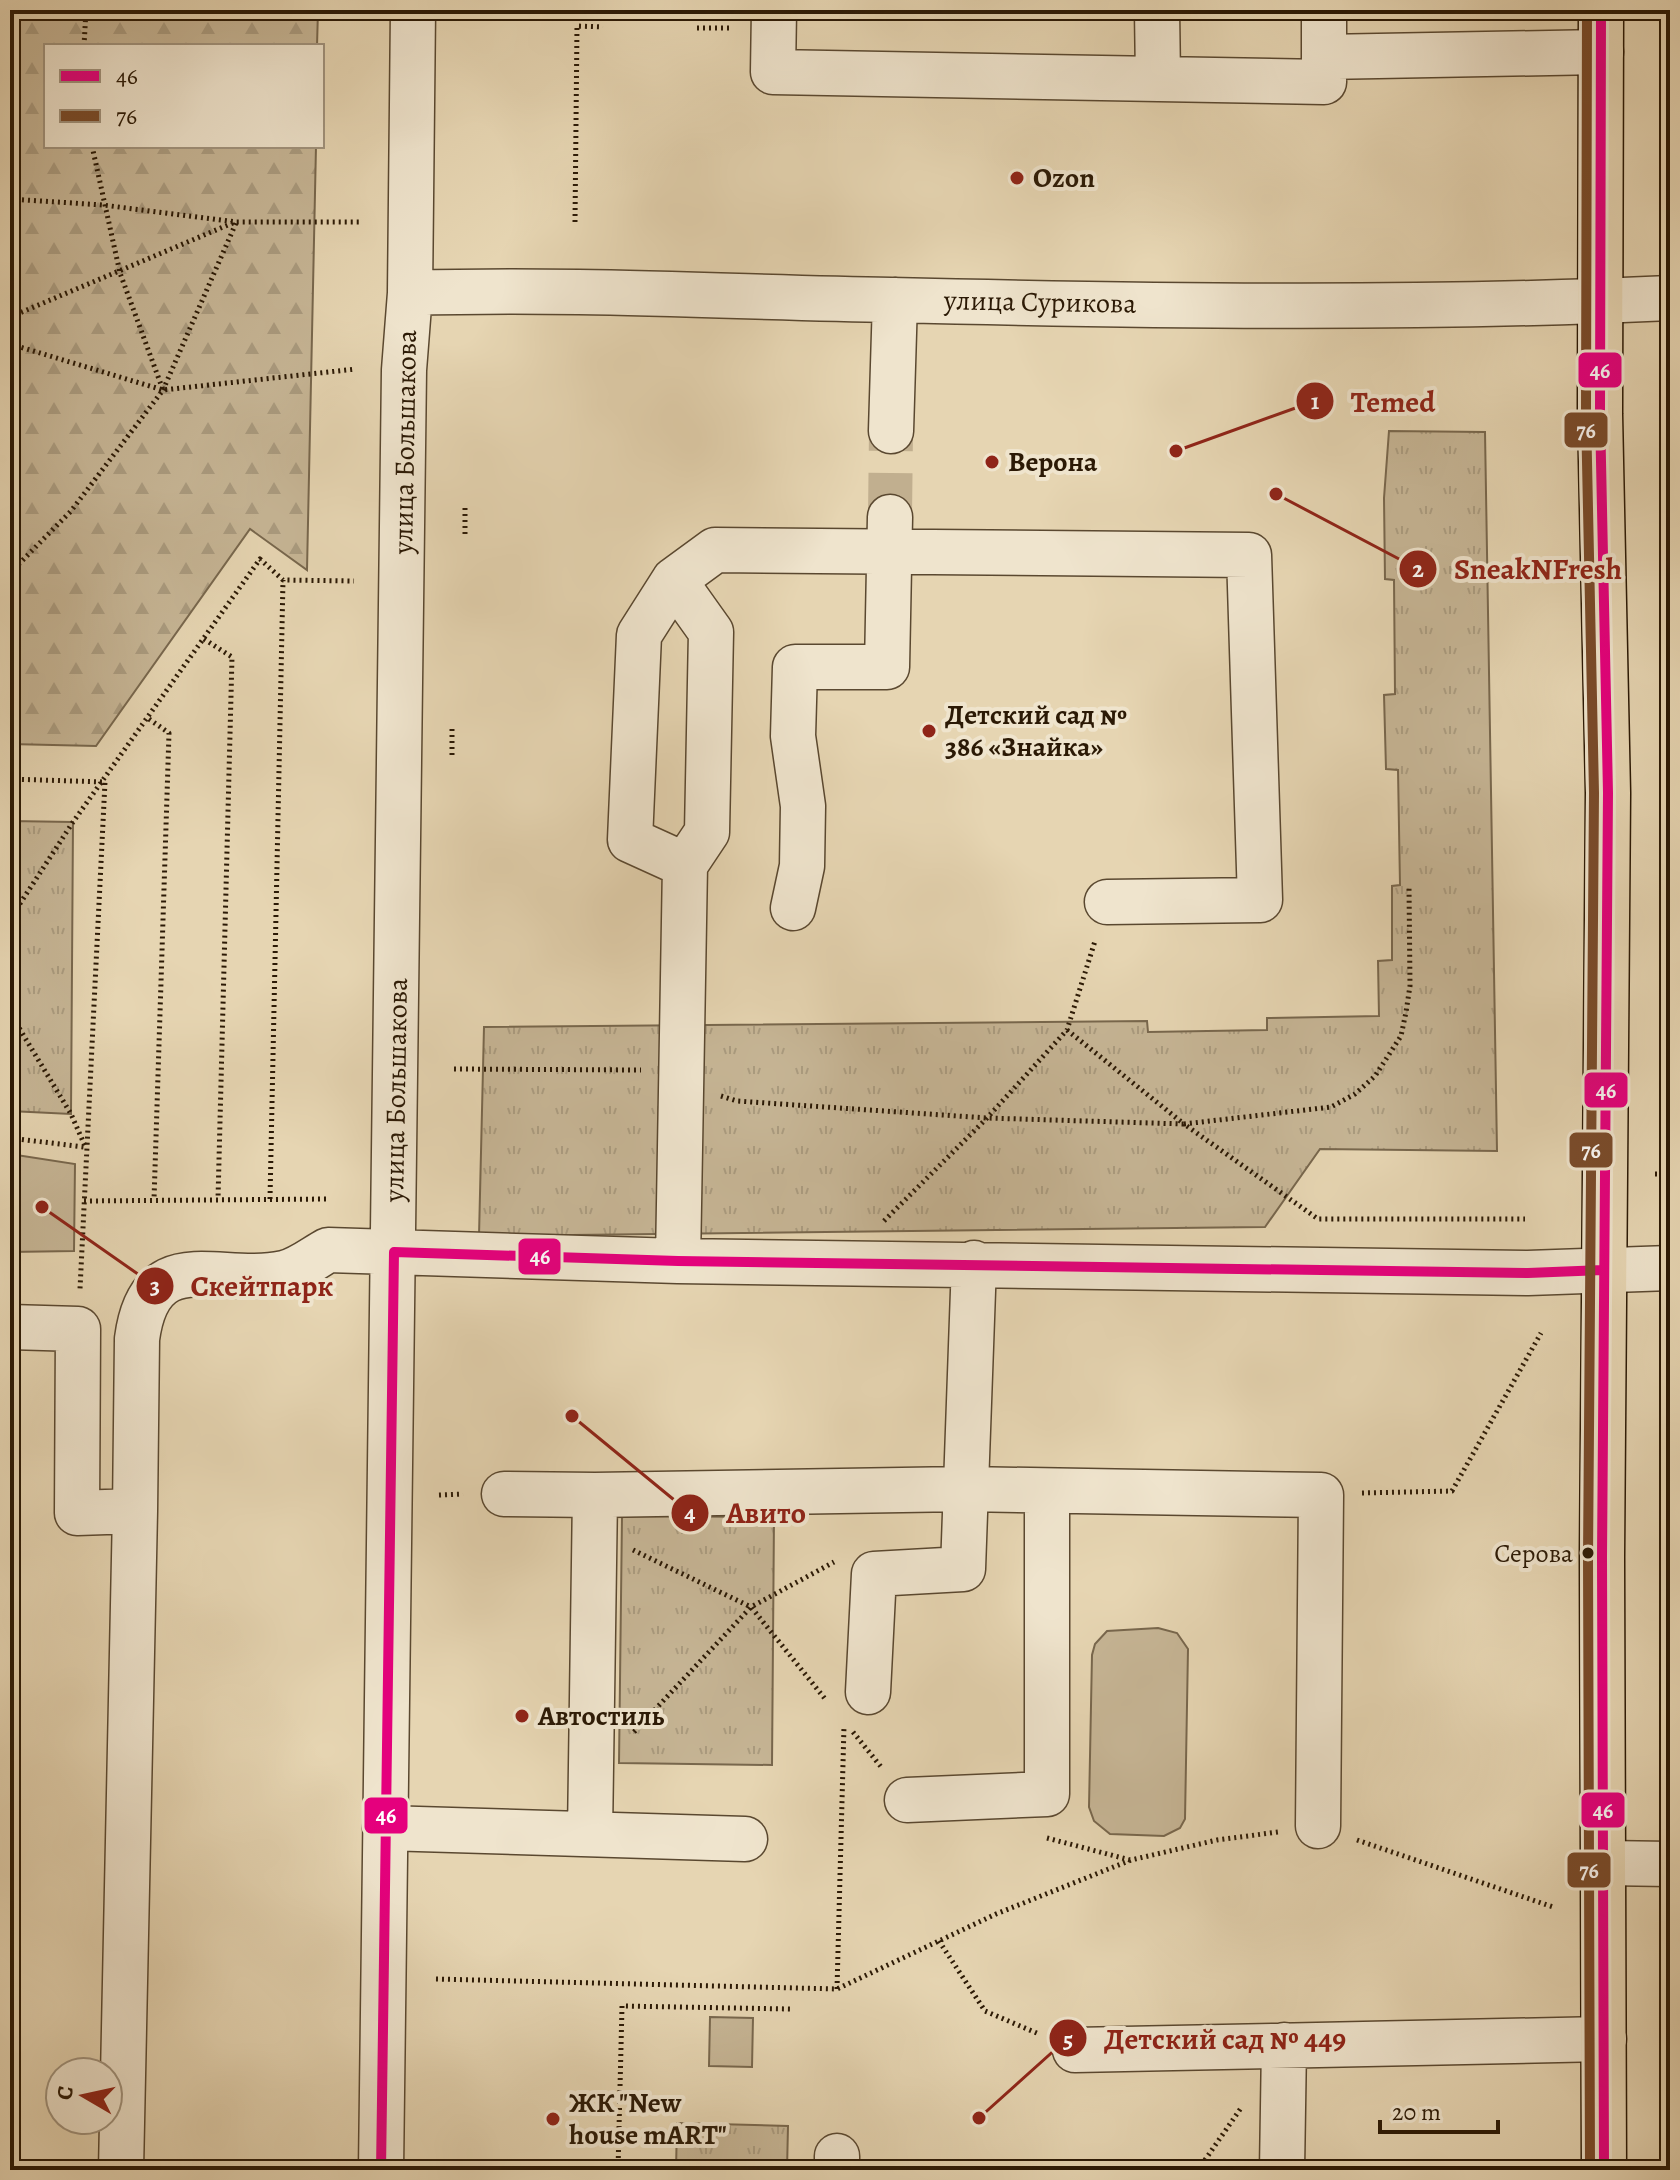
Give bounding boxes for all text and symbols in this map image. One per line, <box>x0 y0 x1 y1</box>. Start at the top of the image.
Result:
legend <box>44 44 324 148</box>
text: 46 <box>116 60 138 92</box>
text: 76 <box>116 100 137 132</box>
place label: Ozon <box>1033 159 1095 197</box>
marker: Ozon <box>1008 169 1026 187</box>
street label: улица Сурикова <box>942 281 1137 323</box>
street label: улица Большакова <box>384 329 426 555</box>
line badge: 46 <box>1577 351 1623 389</box>
text: 46 <box>1590 356 1610 386</box>
callout: Temed <box>1295 374 1451 428</box>
text: Temed <box>1351 382 1436 422</box>
text: 1 <box>1311 385 1320 417</box>
line badge: 76 <box>1563 411 1609 449</box>
text: 76 <box>1576 416 1596 446</box>
place label: Верона <box>1008 443 1098 481</box>
marker: Верона <box>983 453 1001 471</box>
callout: SneakNFresh <box>1398 542 1639 596</box>
text: SneakNFresh <box>1454 549 1622 589</box>
text: 2 <box>1412 553 1424 585</box>
place label: Детский сад № 386 «Знайка» <box>945 696 1127 766</box>
marker: Детский сад № 386 «Знайка» <box>920 722 938 740</box>
street label: улица Большакова <box>375 977 417 1203</box>
line badge: 46 <box>1583 1071 1629 1109</box>
text: 46 <box>1596 1076 1616 1106</box>
line badge: 76 <box>1568 1131 1614 1169</box>
text: 76 <box>1581 1136 1601 1166</box>
line badge: 46 <box>517 1237 562 1276</box>
text: 46 <box>530 1242 550 1272</box>
callout: Скейтпарк <box>135 1259 349 1313</box>
text: Скейтпарк <box>191 1266 333 1306</box>
text: 3 <box>150 1270 160 1302</box>
callout: Авито <box>670 1486 821 1540</box>
text: Авито <box>725 1493 806 1533</box>
text: 4 <box>684 1497 696 1529</box>
place label: Серова <box>1494 1536 1573 1571</box>
marker: Серова <box>1580 1545 1596 1561</box>
place label: Автостиль <box>537 1697 665 1735</box>
marker: Автостиль <box>513 1707 531 1725</box>
line badge: 46 <box>1580 1791 1626 1829</box>
line badge: 46 <box>363 1796 409 1835</box>
text: 46 <box>1593 1796 1613 1826</box>
text: 46 <box>376 1801 396 1831</box>
line badge: 76 <box>1566 1851 1612 1889</box>
text: 76 <box>1579 1856 1599 1886</box>
callout: Детский сад № 449 <box>1048 2011 1362 2065</box>
text: Детский сад № 449 <box>1104 2019 1346 2059</box>
text: 5 <box>1063 2023 1073 2055</box>
north arrow <box>44 2056 124 2136</box>
text: С <box>49 2084 81 2102</box>
place label: ЖК "New house mART" <box>569 2084 727 2154</box>
scale bar <box>1380 2084 1498 2134</box>
text: 20 m <box>1392 2096 1441 2128</box>
marker: ЖК "New house mART" <box>544 2110 562 2128</box>

